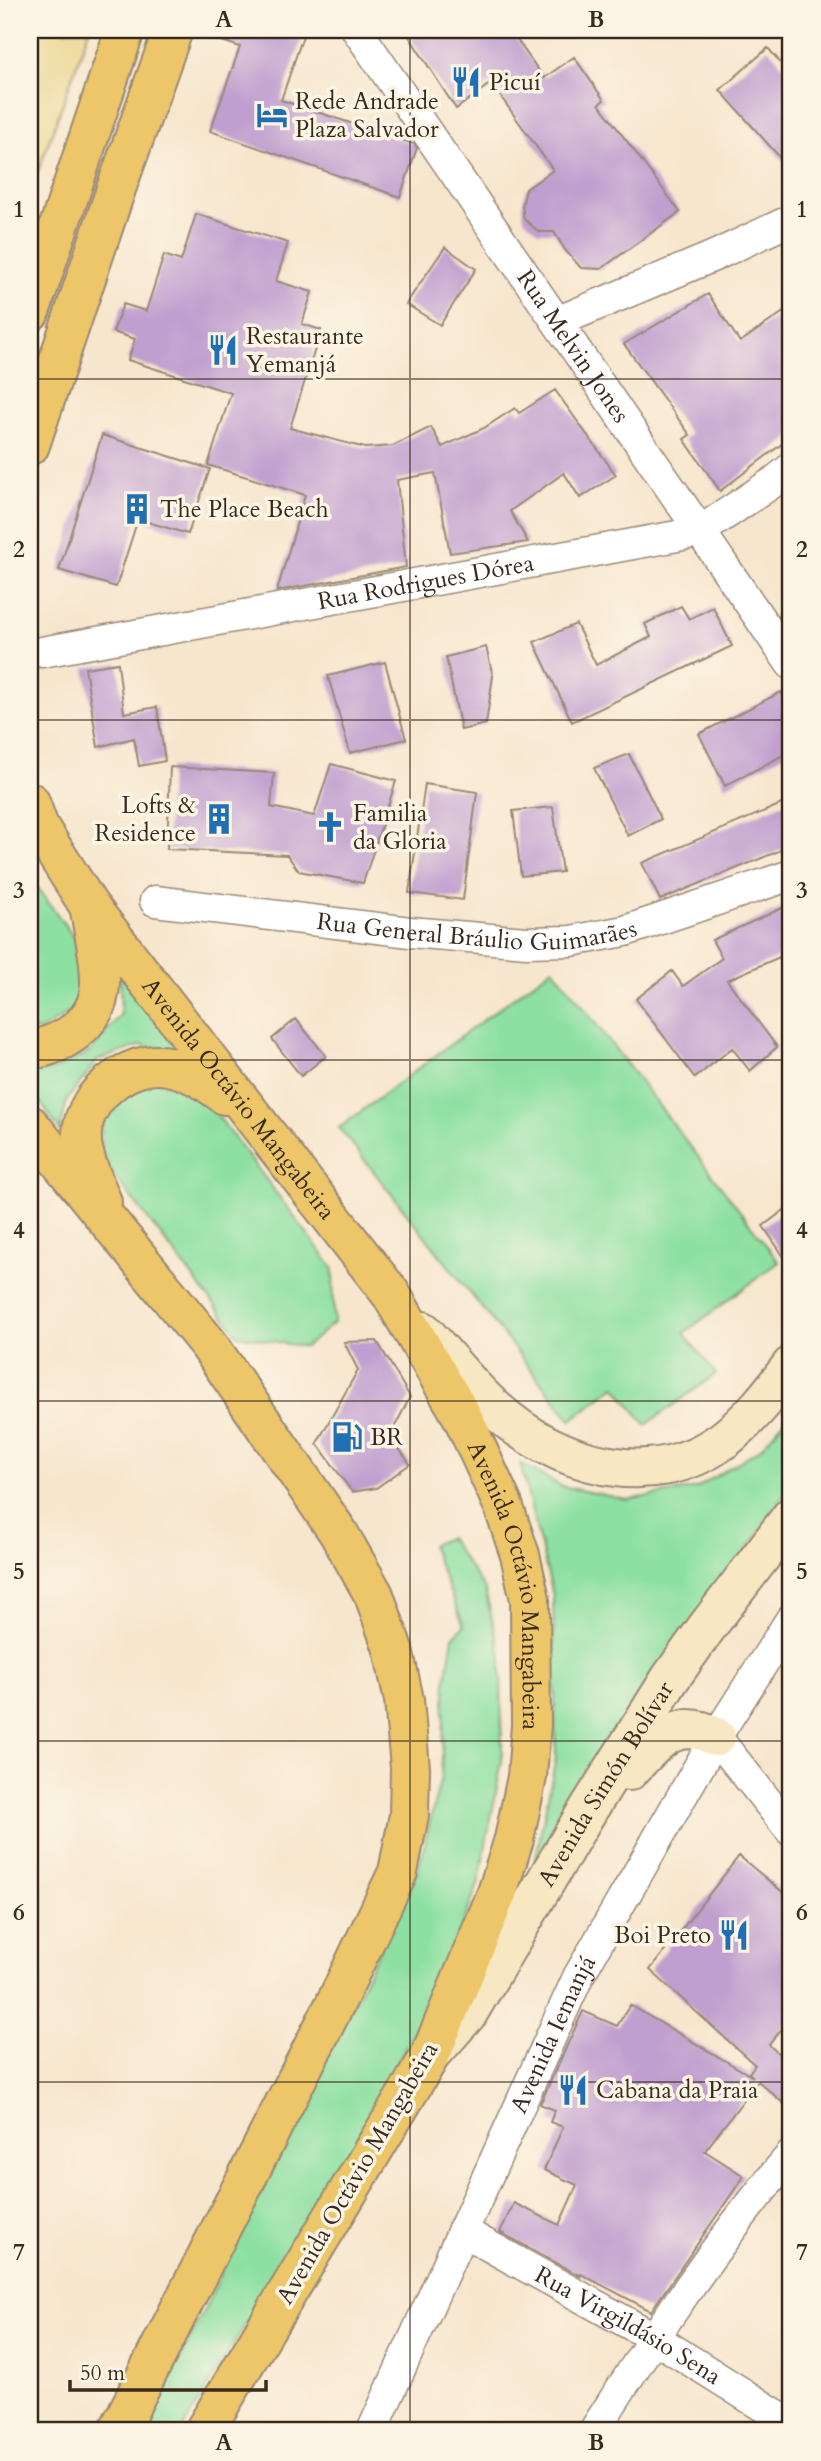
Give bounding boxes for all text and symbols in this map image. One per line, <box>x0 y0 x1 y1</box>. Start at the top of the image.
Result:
text: A <box>215 4 233 35</box>
text: B <box>588 4 604 35</box>
restaurant icon: Picuí <box>449 65 483 99</box>
place label: Picuí <box>489 66 541 99</box>
place label: Rede Andrade Plaza Salvador <box>295 85 439 146</box>
hotel icon: Rede Andrade Plaza Salvador <box>255 98 289 132</box>
text: 1 <box>13 194 25 225</box>
text: 1 <box>796 194 808 225</box>
street label: Rua Melvin Jones <box>509 263 637 429</box>
place label: Restaurante Yemanjá <box>246 320 364 381</box>
restaurant icon: Restaurante Yemanjá <box>206 333 240 367</box>
building icon: The Place Beach <box>120 492 154 526</box>
place label: The Place Beach <box>160 493 329 526</box>
text: 2 <box>13 534 25 565</box>
text: 2 <box>796 534 808 565</box>
street label: Rua Rodrigues Dórea <box>315 546 537 618</box>
place label: Lofts & Residence <box>95 789 196 850</box>
place label: Familia da Gloria <box>353 797 447 858</box>
building icon: Lofts & Residence <box>202 802 236 836</box>
church icon: Familia da Gloria <box>313 810 347 844</box>
text: 3 <box>13 875 25 906</box>
text: 3 <box>796 875 808 906</box>
street label: Rua General Bráulio Guimarães <box>315 905 641 959</box>
street label: Avenida Octávio Mangabeira <box>134 971 343 1227</box>
text: 4 <box>13 1215 25 1246</box>
text: 4 <box>796 1215 808 1246</box>
fuel station icon: BR <box>330 1420 364 1454</box>
place label: BR <box>370 1421 403 1454</box>
street label: Avenida Octávio Mangabeira <box>459 1436 547 1732</box>
text: 5 <box>13 1556 25 1587</box>
text: 5 <box>796 1556 808 1587</box>
street label: Avenida Simón Bolívar <box>530 1675 682 1893</box>
text: 6 <box>13 1897 25 1928</box>
text: 6 <box>796 1897 808 1928</box>
restaurant icon: Boi Preto <box>717 1918 751 1952</box>
place label: Boi Preto <box>614 1919 711 1952</box>
street label: Avenida Iemanjá <box>502 1949 604 2119</box>
street label: Avenida Octávio Mangabeira <box>269 2035 447 2311</box>
restaurant icon: Cabana da Praia <box>556 2073 590 2107</box>
place label: Cabana da Praia <box>596 2074 759 2107</box>
text: 7 <box>13 2237 25 2268</box>
text: 7 <box>796 2237 808 2268</box>
street label: Rua Virgildásio Sena <box>529 2259 728 2393</box>
scale bar <box>70 2349 266 2393</box>
text: 50 m <box>80 2359 125 2388</box>
text: A <box>215 2427 233 2458</box>
text: B <box>588 2427 604 2458</box>

